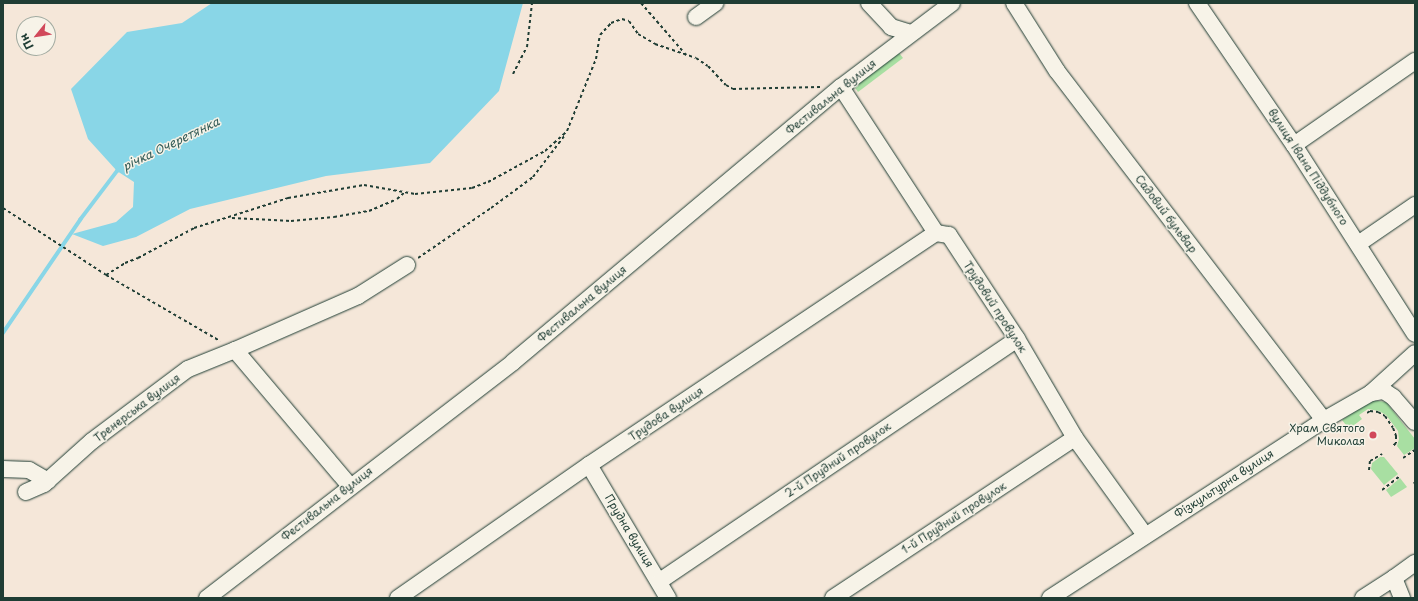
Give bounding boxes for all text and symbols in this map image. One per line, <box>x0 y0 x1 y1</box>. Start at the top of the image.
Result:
north arrow <box>16 16 56 56</box>
text: Пн <box>15 31 37 53</box>
street label: Фестивальна вулиця <box>783 56 879 138</box>
street label: вулиця Івана Піддубного <box>1265 106 1351 228</box>
water label: річка Очеретянка <box>120 114 222 174</box>
street label: Садовий бульвар <box>1132 172 1200 256</box>
street label: Трудовий провулок <box>961 259 1029 355</box>
street label: Фестивальна вулиця <box>535 263 629 345</box>
street label: Тренерська вулиця <box>91 371 183 445</box>
street label: Трудова вулиця <box>626 384 706 444</box>
street label: 2-й Прудний провулок <box>782 420 894 500</box>
place label: Храм Святого Миколая <box>1289 422 1365 448</box>
marker: Храм Святого Миколая <box>1368 430 1378 440</box>
street label: Фізкультурна вулиця <box>1172 447 1276 521</box>
street label: Фестивальна вулиця <box>278 464 376 544</box>
street label: 1-й Прудний провулок <box>899 479 1009 557</box>
street label: Прудна вулиця <box>602 492 656 570</box>

